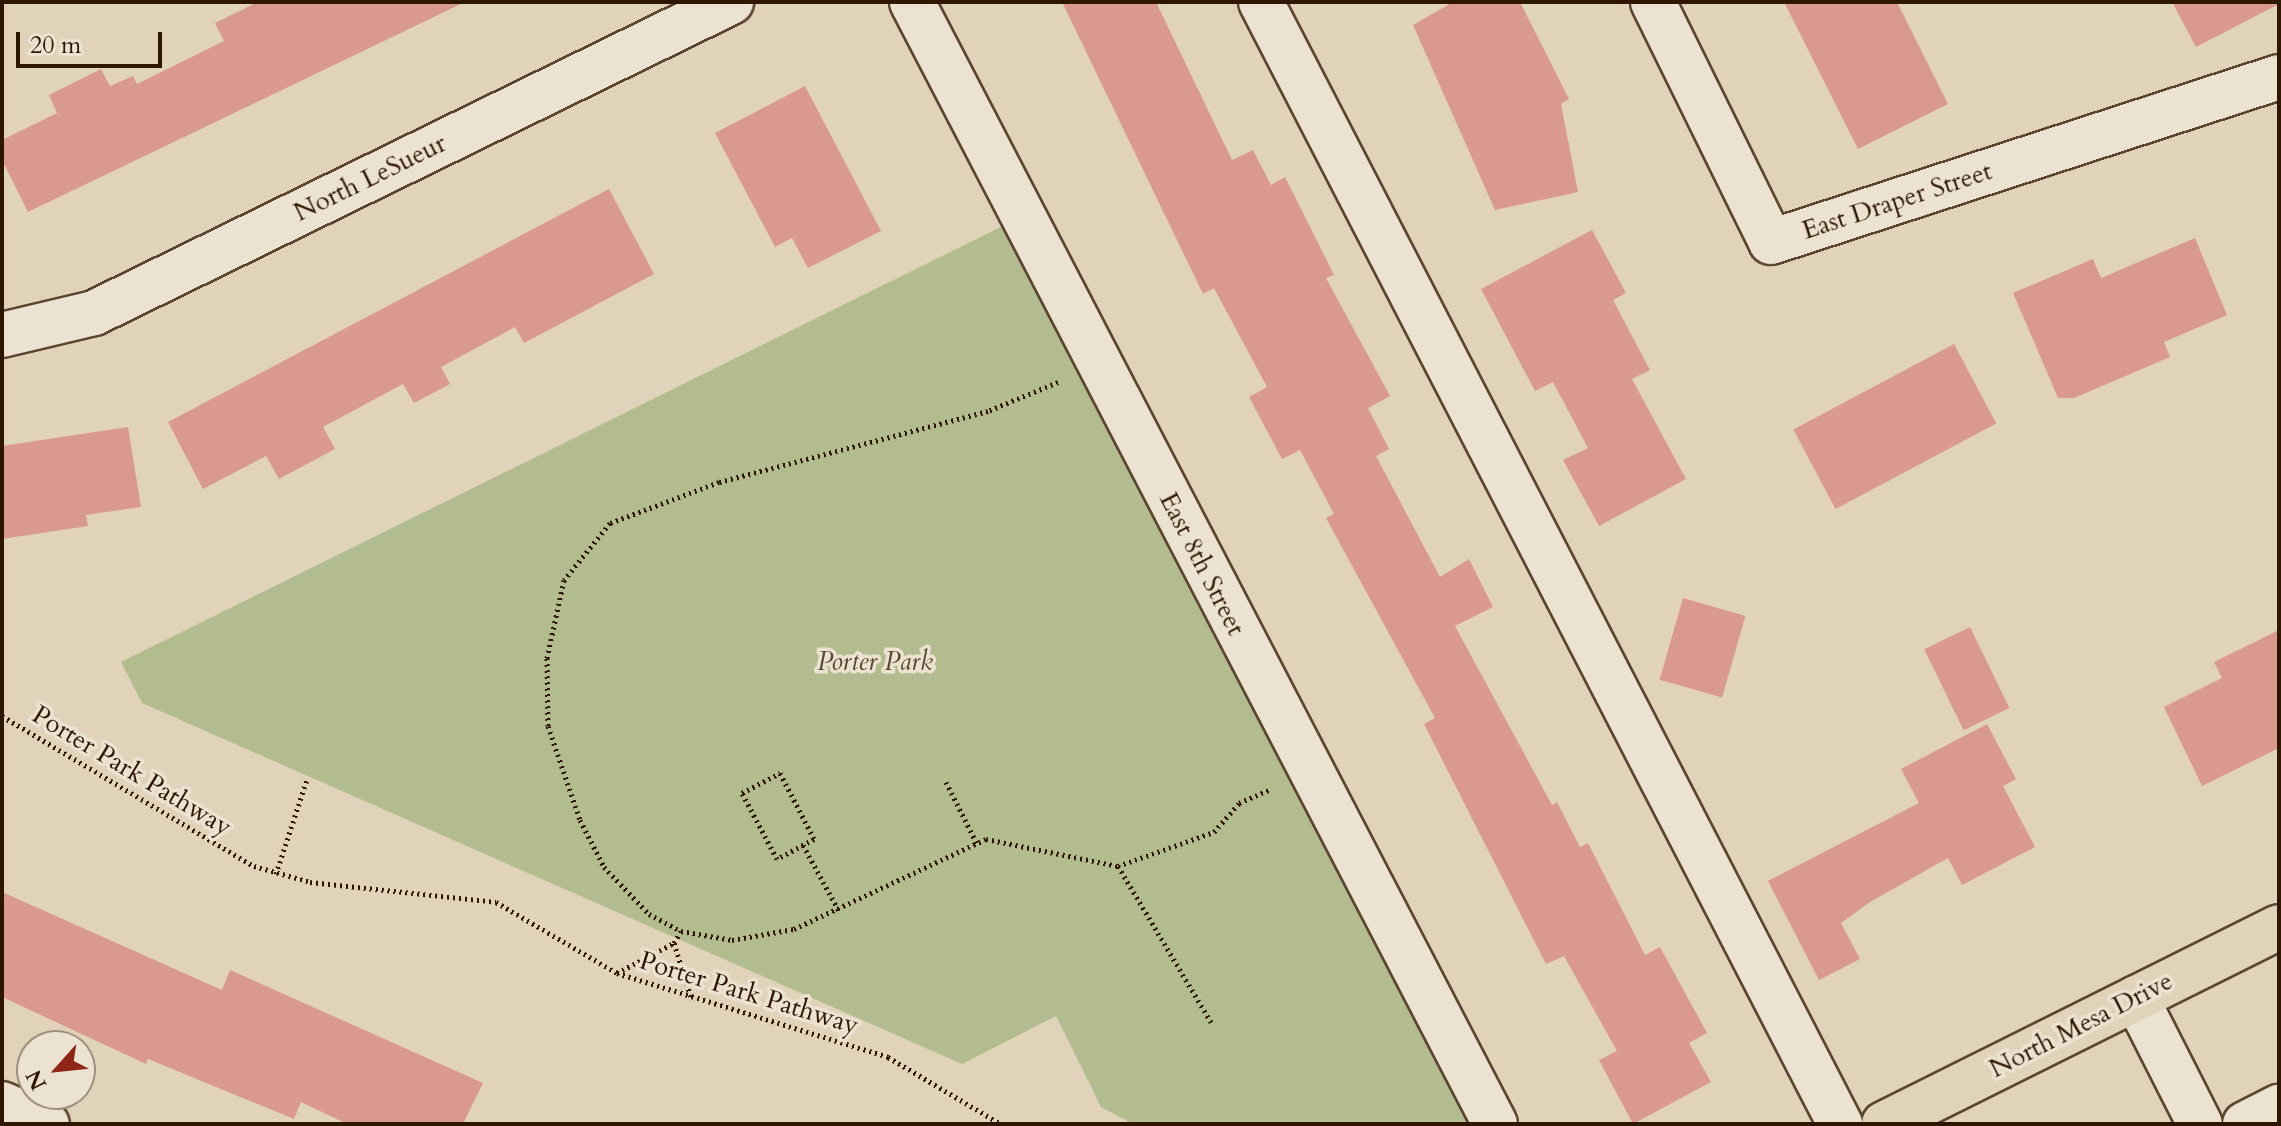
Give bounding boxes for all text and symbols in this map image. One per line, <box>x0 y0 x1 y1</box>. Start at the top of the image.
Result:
scale bar <box>20 16 166 66</box>
text: 20 m <box>30 29 81 62</box>
street label: North LeSueur <box>289 128 451 228</box>
street label: East Draper Street <box>1798 156 1996 246</box>
street label: East 8th Street <box>1153 487 1251 641</box>
park label: Porter Park <box>817 646 933 678</box>
street label: Porter Park Pathway <box>27 699 237 843</box>
street label: Porter Park Pathway <box>636 945 862 1041</box>
street label: North Mesa Drive <box>1984 965 2178 1085</box>
north arrow <box>16 1030 96 1110</box>
text: N <box>19 1065 54 1095</box>

